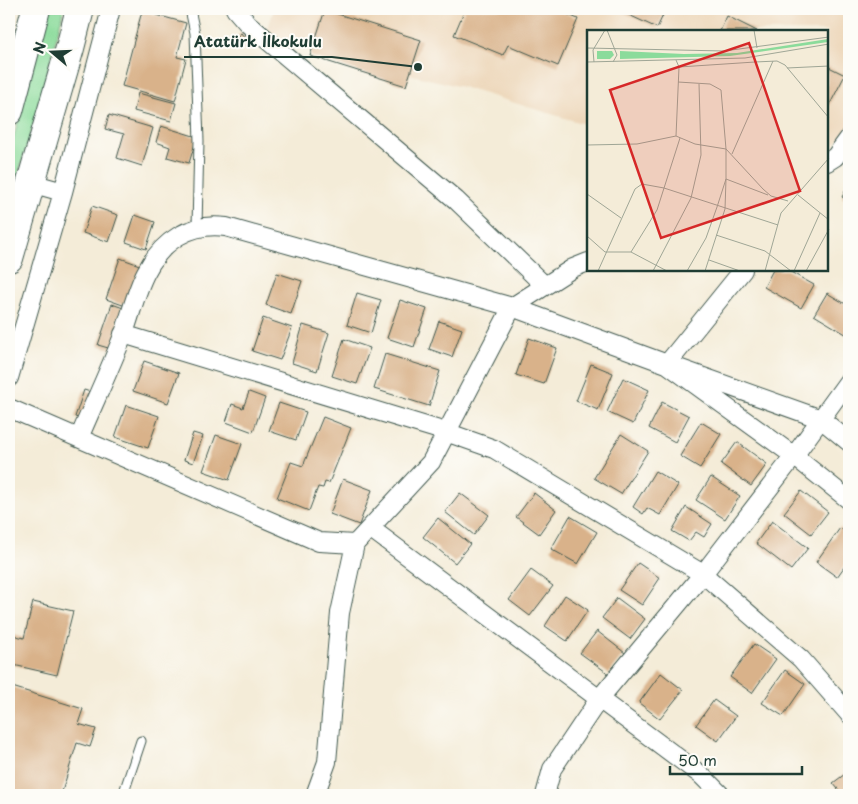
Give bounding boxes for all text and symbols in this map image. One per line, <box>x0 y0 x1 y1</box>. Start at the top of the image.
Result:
callout: Atatürk İlkokulu <box>184 27 332 57</box>
north arrow <box>28 28 78 78</box>
text: Atatürk İlkokulu <box>194 29 322 52</box>
inset map <box>587 30 828 271</box>
text: N <box>28 39 51 56</box>
scale bar <box>670 744 803 776</box>
text: 50 m <box>678 748 717 771</box>

